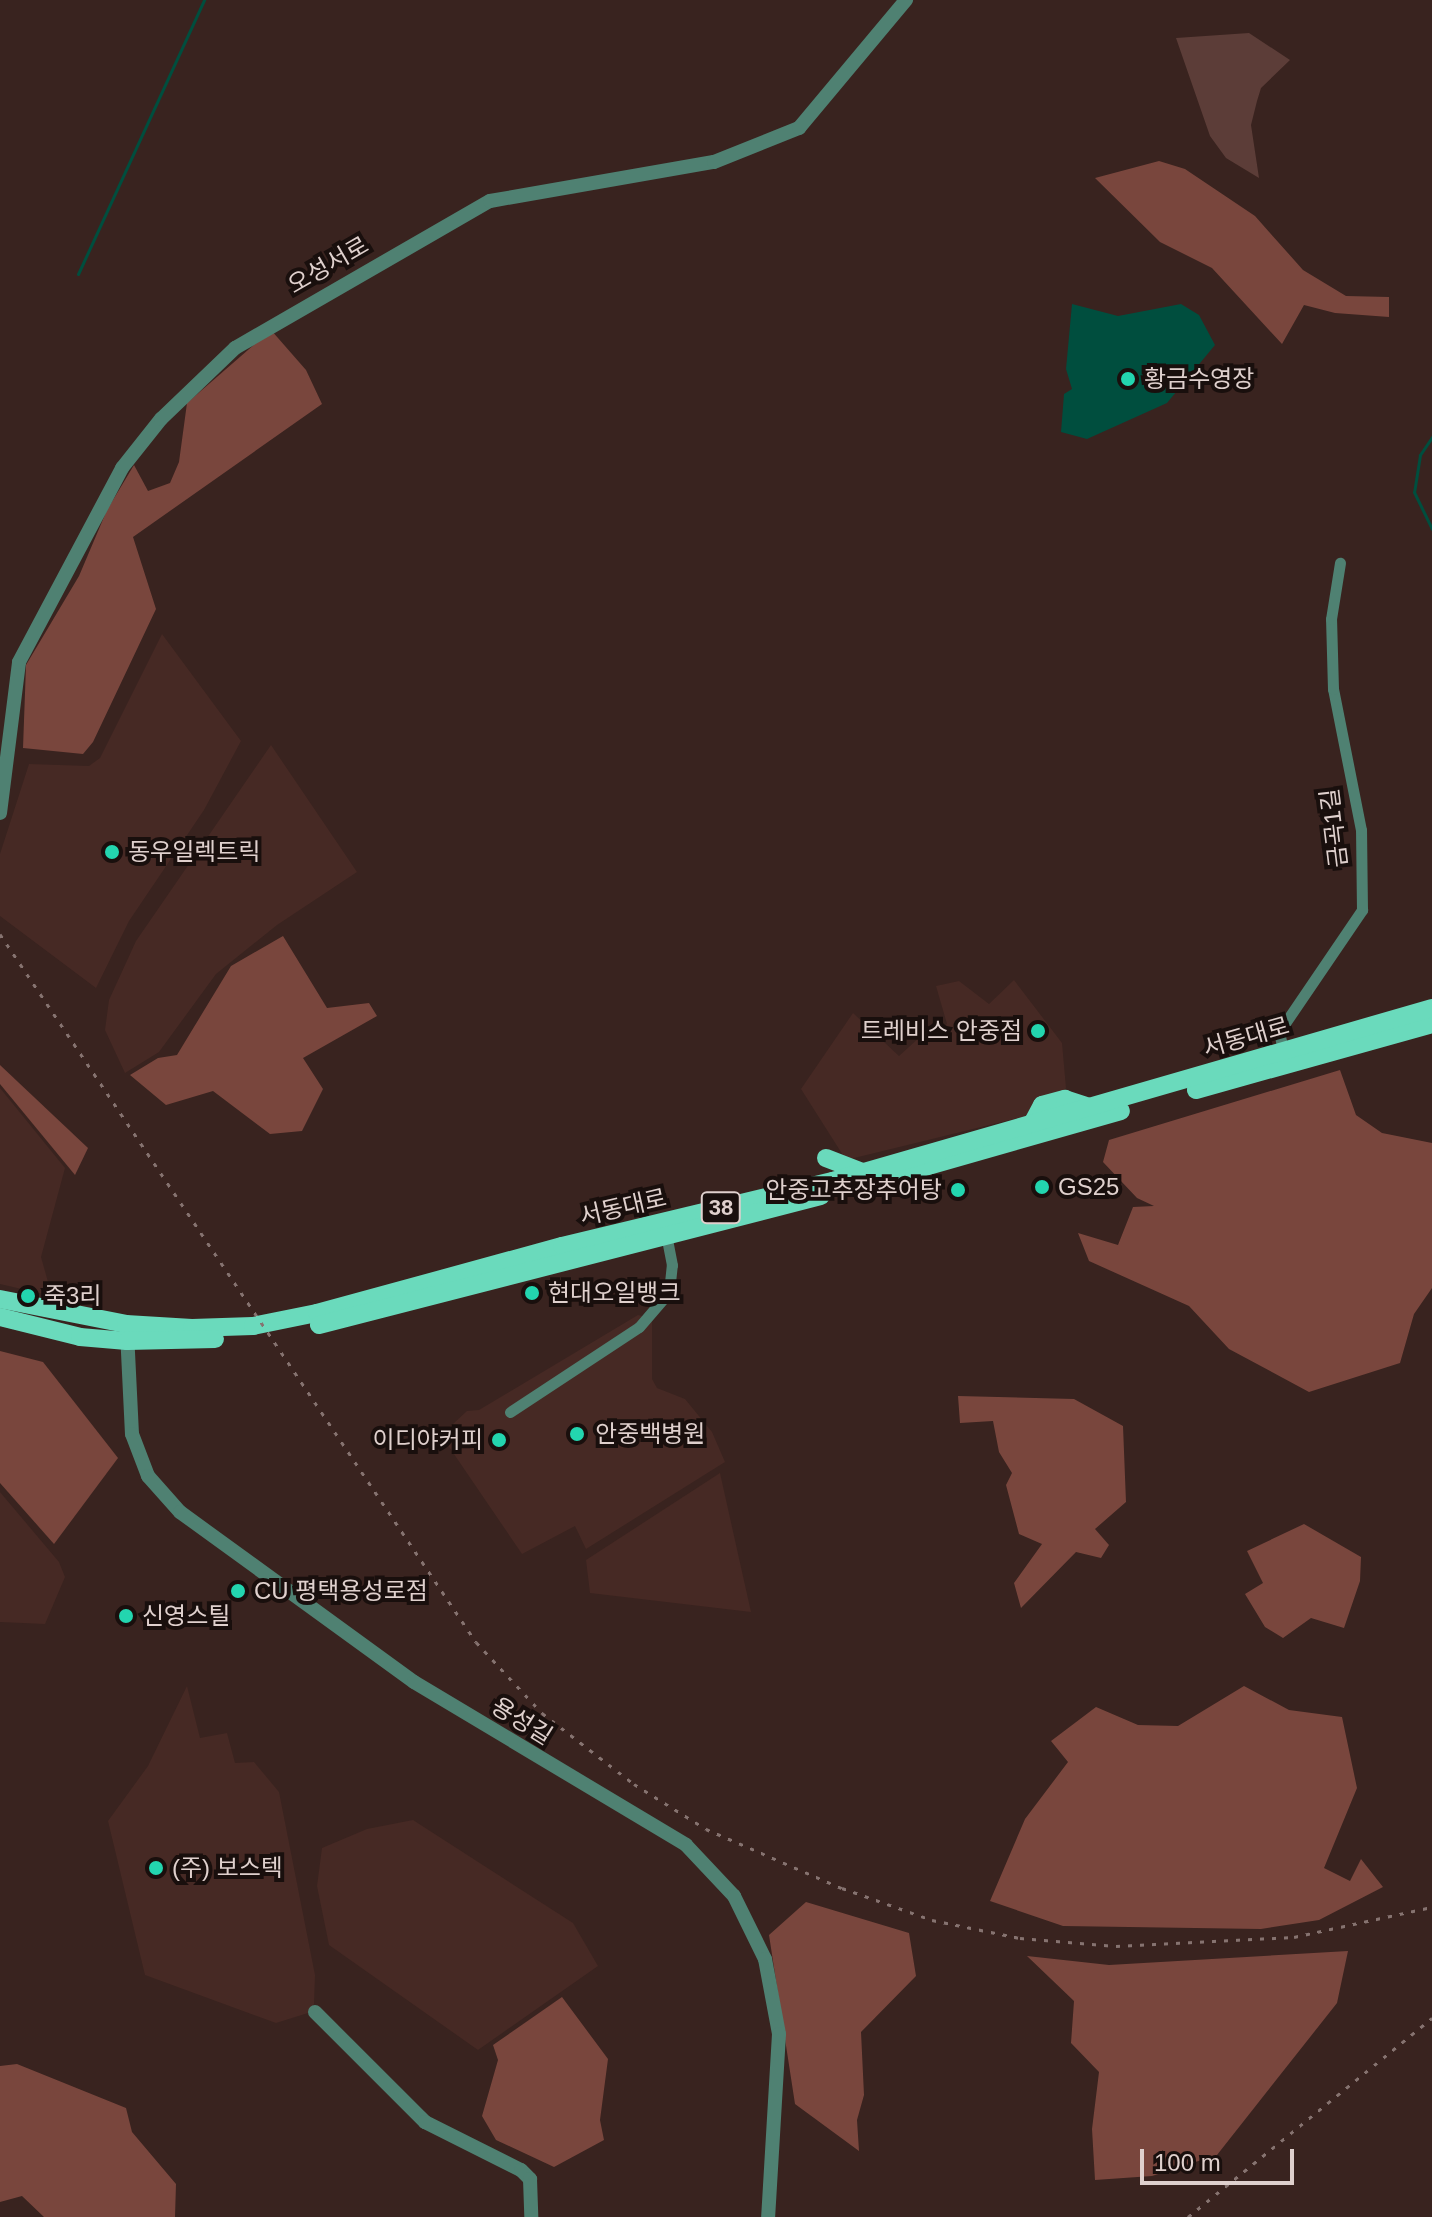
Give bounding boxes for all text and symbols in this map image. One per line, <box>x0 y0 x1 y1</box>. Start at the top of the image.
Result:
street label: 오성서로 <box>283 230 373 300</box>
place label: 황금수영장 <box>1144 365 1254 393</box>
marker: 황금수영장 <box>1119 370 1137 388</box>
street label: 금곡1길 <box>1315 787 1353 869</box>
place label: 동우일렉트릭 <box>128 838 260 866</box>
marker: 동우일렉트릭 <box>103 843 121 861</box>
street label: 서동대로 <box>1200 1011 1292 1063</box>
place label: 트레비스 안중점 <box>861 1017 1022 1045</box>
marker: 트레비스 안중점 <box>1029 1022 1047 1040</box>
place label: GS25 <box>1058 1173 1119 1201</box>
place label: 안중고추장추어탕 <box>765 1176 942 1204</box>
marker: GS25 <box>1033 1178 1051 1196</box>
marker: 안중고추장추어탕 <box>949 1181 967 1199</box>
street label: 서동대로 <box>577 1183 669 1231</box>
road number: 38 <box>699 1190 743 1226</box>
place label: 현대오일뱅크 <box>548 1279 680 1307</box>
place label: 죽3리 <box>44 1282 102 1310</box>
marker: 현대오일뱅크 <box>523 1284 541 1302</box>
marker: 죽3리 <box>19 1287 37 1305</box>
place label: 안중백병원 <box>595 1420 705 1448</box>
marker: 안중백병원 <box>566 1423 588 1445</box>
place label: 이디야커피 <box>373 1426 483 1454</box>
marker: 이디야커피 <box>490 1431 508 1449</box>
place label: CU 평택용성로점 <box>254 1577 428 1605</box>
marker: CU 평택용성로점 <box>229 1582 247 1600</box>
place label: 신영스틸 <box>142 1602 230 1630</box>
marker: 신영스틸 <box>117 1607 135 1625</box>
street label: 용성길 <box>486 1691 558 1751</box>
place label: (주) 보스텍 <box>172 1854 283 1882</box>
marker: (주) 보스텍 <box>147 1859 165 1877</box>
scale bar <box>1144 2133 1298 2183</box>
text: 100 m <box>1154 2149 1221 2176</box>

